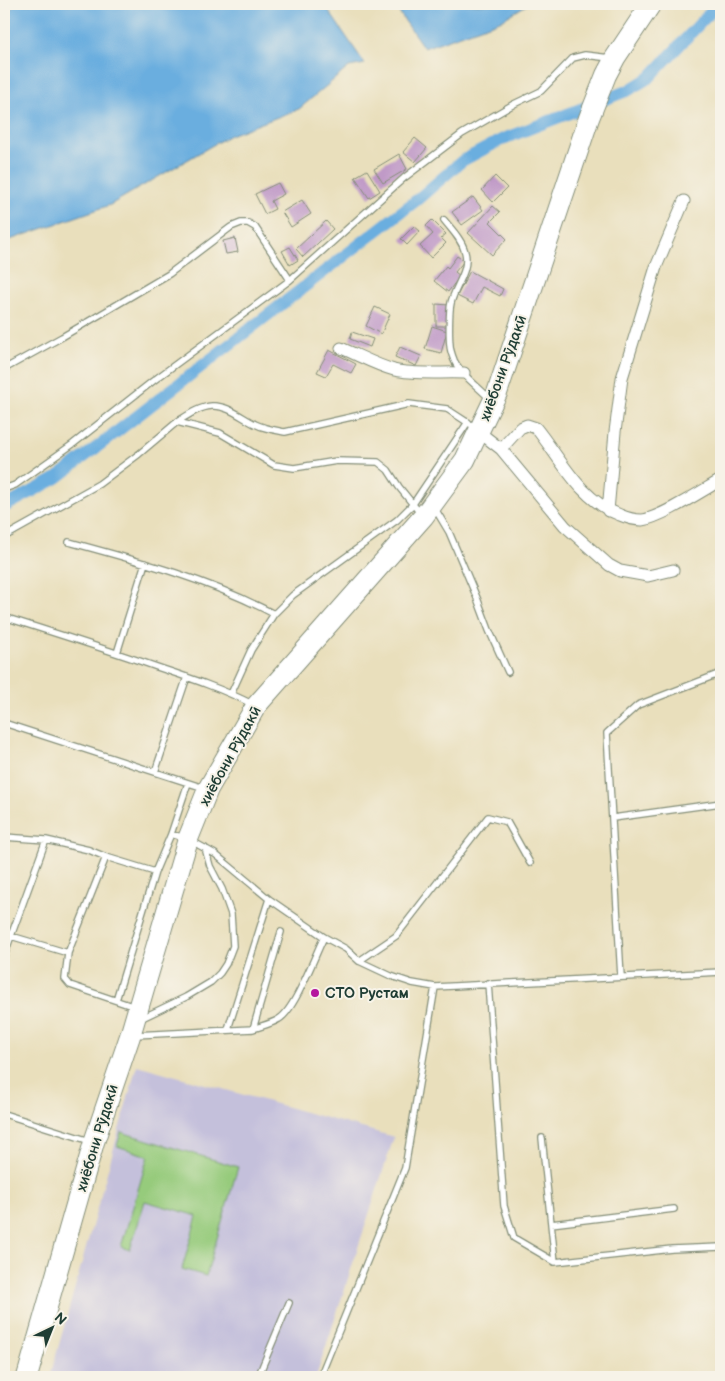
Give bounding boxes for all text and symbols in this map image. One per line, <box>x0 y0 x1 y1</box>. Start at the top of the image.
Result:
street label: хиёбони Рӯдакӣ <box>476 313 531 424</box>
street label: хиёбони Рӯдакӣ <box>195 703 266 809</box>
place label: СТО Рустам <box>325 984 409 1003</box>
marker: СТО Рустам <box>309 987 321 999</box>
street label: хиёбони Рӯдакӣ <box>72 1082 123 1194</box>
north arrow <box>28 1304 78 1354</box>
text: N <box>51 1309 70 1329</box>

